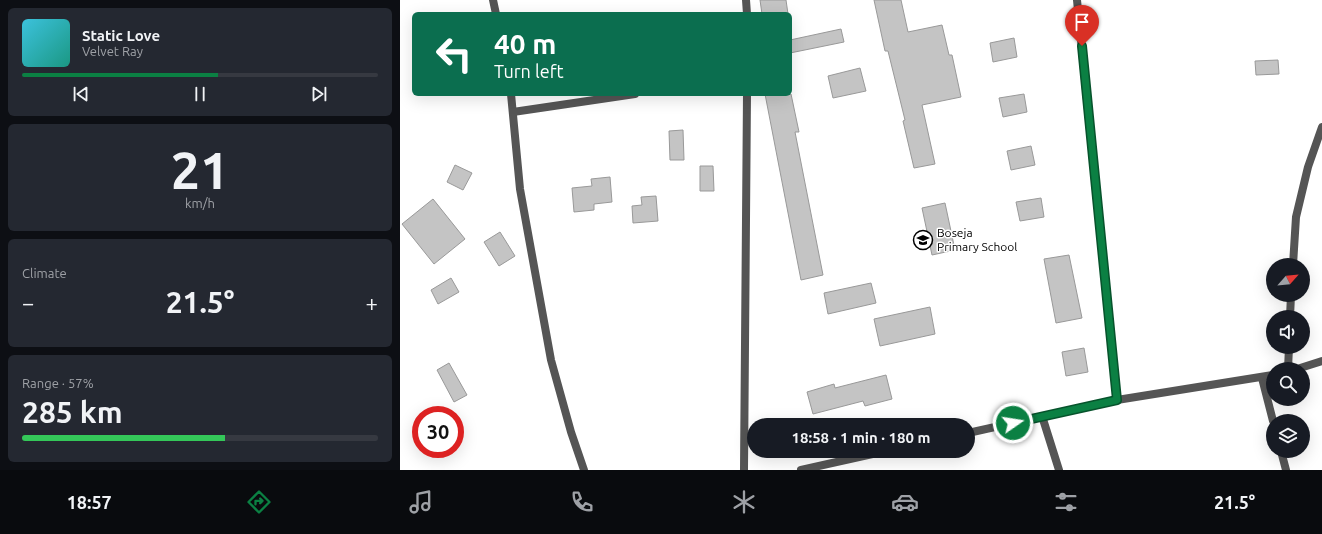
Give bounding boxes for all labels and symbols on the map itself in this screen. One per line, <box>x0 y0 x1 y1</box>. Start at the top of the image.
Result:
pin <box>1065 5 1099 46</box>
place label: Boseja Primary School <box>937 226 1017 253</box>
school or university icon: Boseja Primary School <box>912 229 934 251</box>
north arrow <box>1266 258 1310 302</box>
position arrow <box>992 402 1034 444</box>
speed limit sign: 30 <box>412 406 464 458</box>

